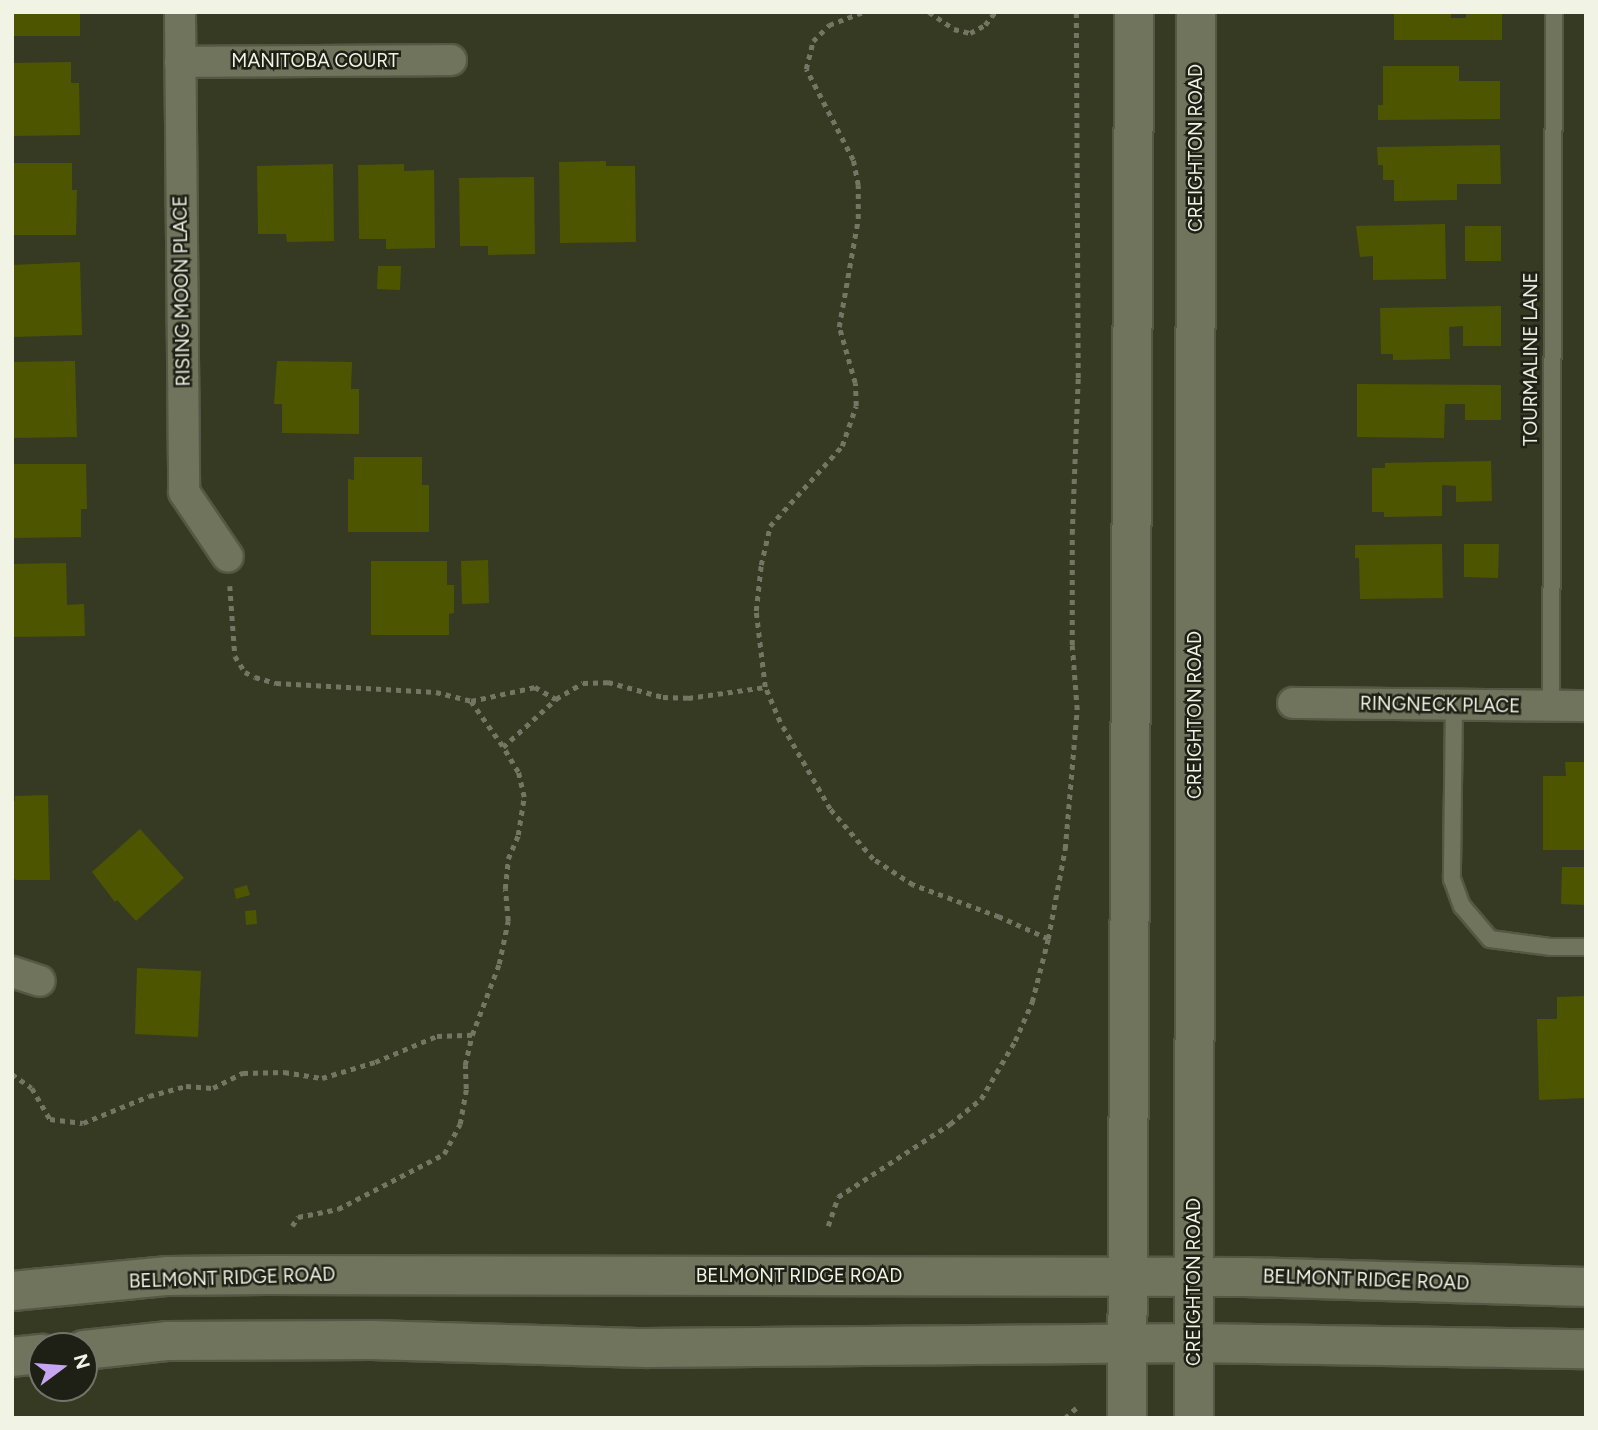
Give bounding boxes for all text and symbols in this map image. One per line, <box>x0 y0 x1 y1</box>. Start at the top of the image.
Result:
street label: MANITOBA COURT <box>231 50 399 72</box>
street label: CREIGHTON ROAD <box>1185 64 1207 232</box>
street label: RISING MOON PLACE <box>169 195 195 387</box>
street label: TOURMALINE LANE <box>1520 272 1542 446</box>
street label: CREIGHTON ROAD <box>1184 631 1206 799</box>
street label: RINGNECK PLACE <box>1360 692 1520 718</box>
street label: CREIGHTON ROAD <box>1183 1198 1205 1366</box>
street label: BELMONT RIDGE ROAD <box>128 1263 336 1293</box>
street label: BELMONT RIDGE ROAD <box>696 1265 902 1287</box>
street label: BELMONT RIDGE ROAD <box>1262 1265 1470 1295</box>
north arrow <box>28 1332 98 1402</box>
text: N <box>69 1351 95 1372</box>

